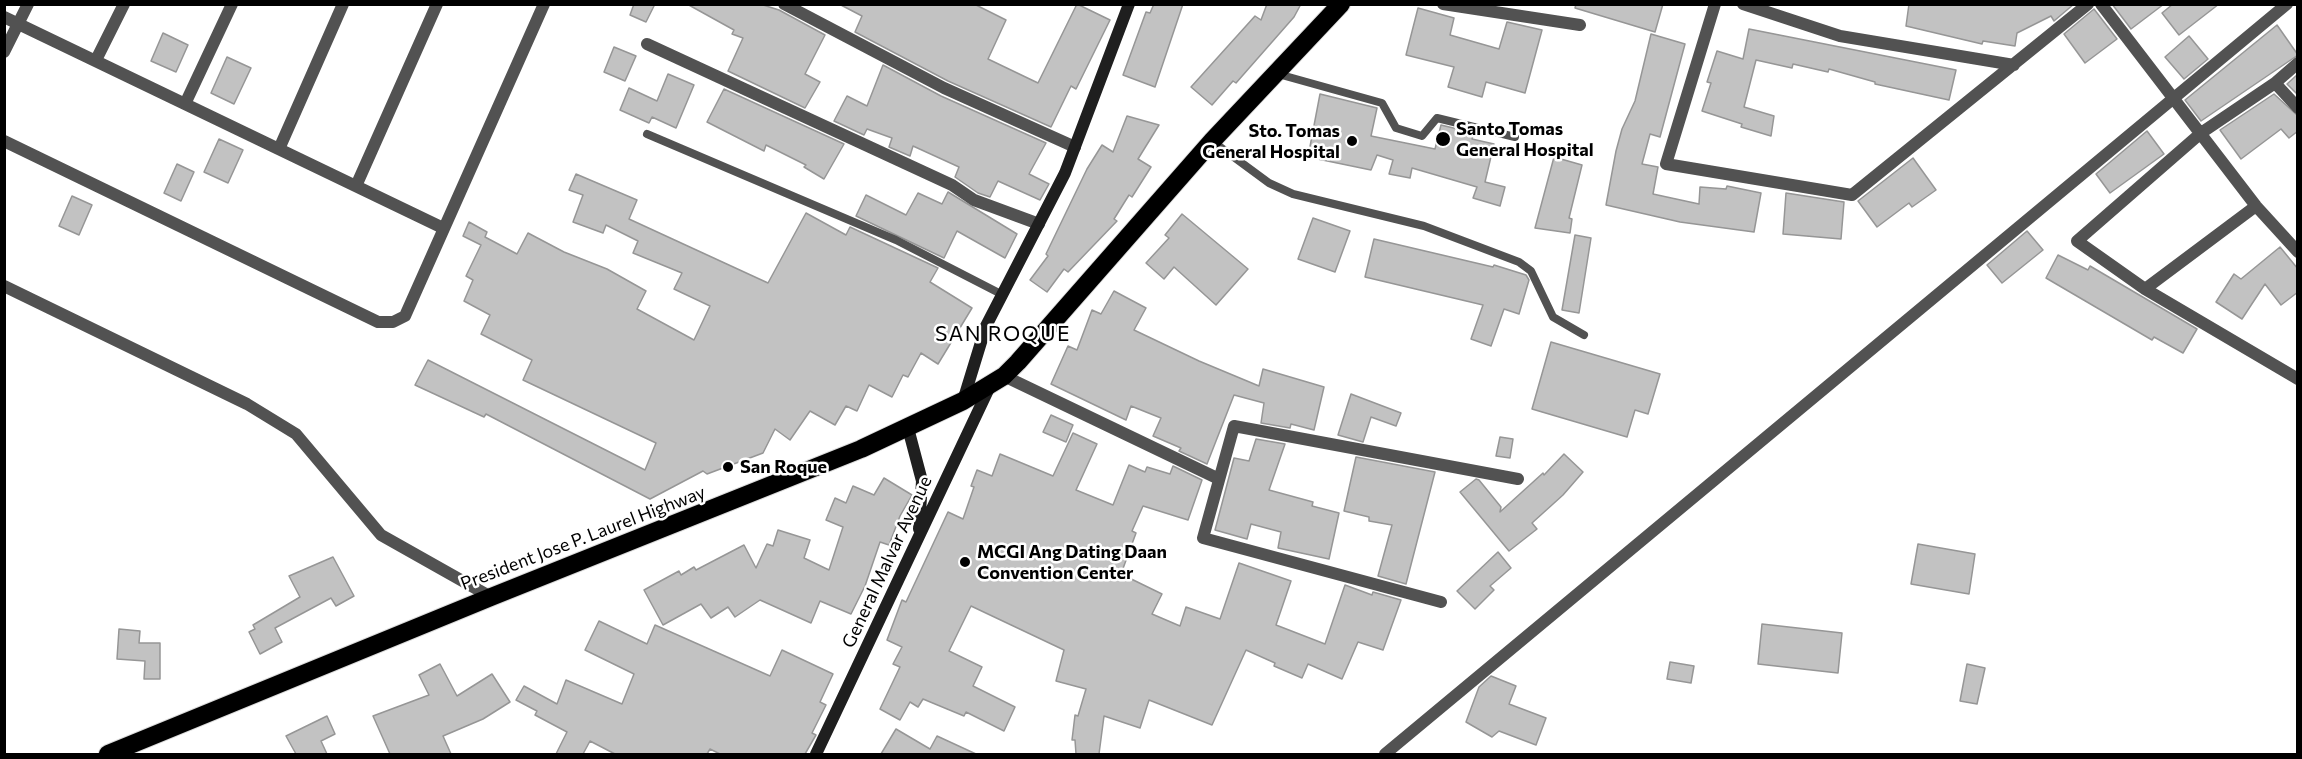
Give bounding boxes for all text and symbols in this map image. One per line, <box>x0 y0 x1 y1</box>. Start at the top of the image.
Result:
place label: Santo Tomas General Hospital <box>1456 118 1594 160</box>
place label: Sto. Tomas General Hospital <box>1202 120 1340 162</box>
marker: Santo Tomas General Hospital <box>1434 130 1452 148</box>
marker: Sto. Tomas General Hospital <box>1345 134 1359 148</box>
district label: SAN ROQUE <box>935 321 1071 347</box>
place label: San Roque <box>740 456 827 478</box>
marker: San Roque <box>721 460 735 474</box>
street label: General Malvar Avenue <box>838 473 936 651</box>
street label: President Jose P. Laurel Highway <box>458 481 708 595</box>
place label: MCGI Ang Dating Daan Convention Center <box>977 541 1167 584</box>
marker: MCGI Ang Dating Daan Convention Center <box>958 555 972 569</box>

